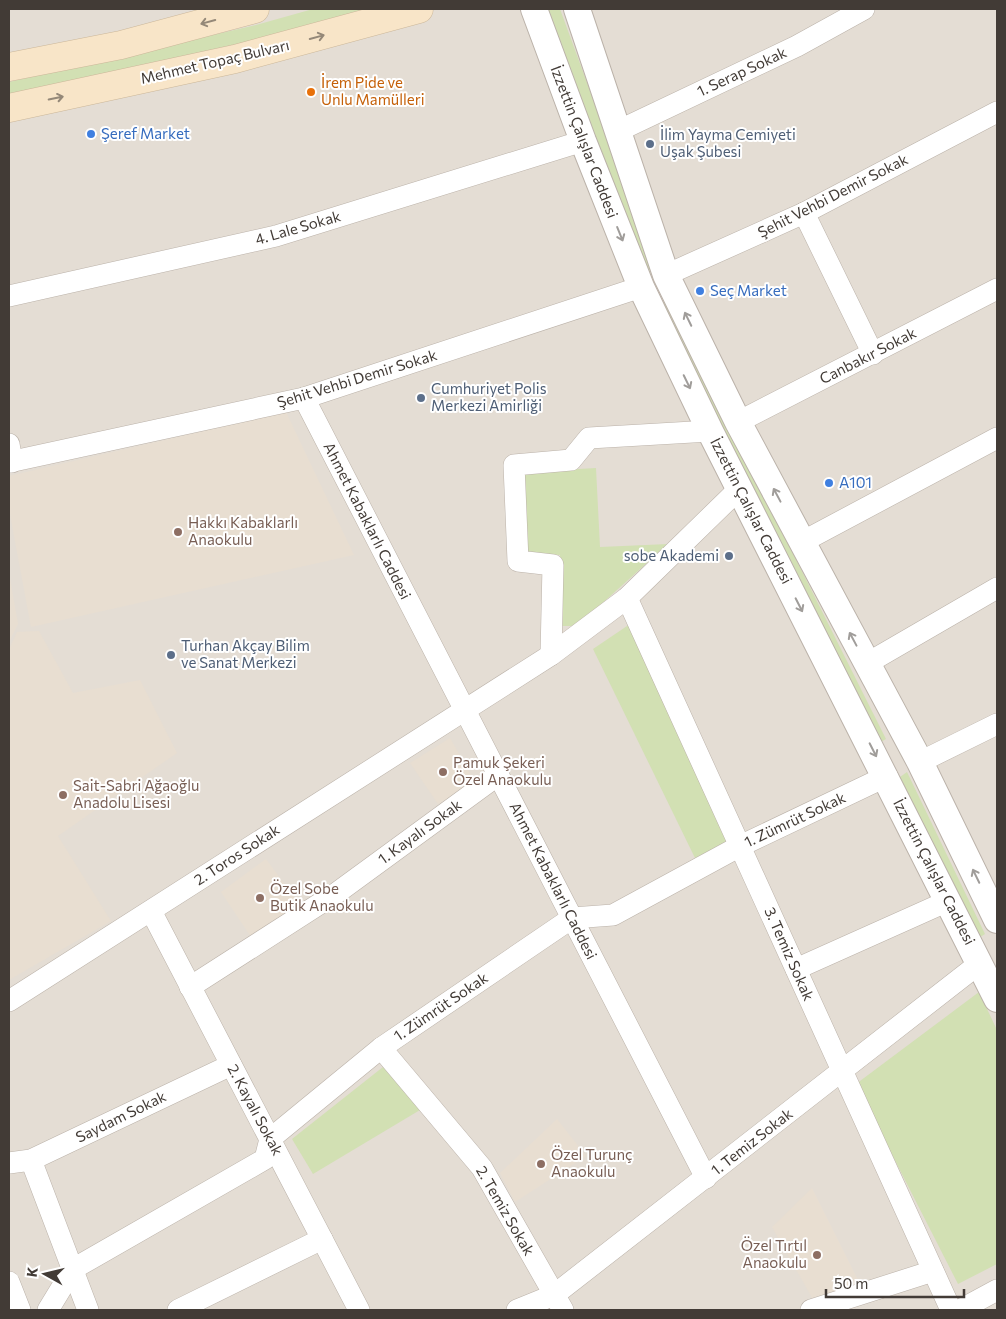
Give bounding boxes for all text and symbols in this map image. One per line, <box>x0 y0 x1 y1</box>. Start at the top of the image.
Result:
one-way arrow <box>200 17 216 27</box>
one-way arrow <box>308 31 324 41</box>
street label: Mehmet Topaç Bulvarı <box>139 35 291 87</box>
street label: 1. Serap Sokak <box>694 42 789 100</box>
street label: İzzettin Çalışlar Caddesi <box>548 63 622 220</box>
place label: İrem Pide ve Unlu Mamülleri <box>321 73 425 108</box>
marker: İrem Pide ve Unlu Mamülleri <box>305 86 317 98</box>
one-way arrow <box>48 93 64 102</box>
place label: Şeref Market <box>101 124 190 142</box>
place label: İlim Yayma Cemiyeti Uşak Şubesi <box>660 125 796 160</box>
marker: Şeref Market <box>85 128 97 140</box>
marker: İlim Yayma Cemiyeti Uşak Şubesi <box>644 138 656 150</box>
street label: Şehit Vehbi Demir Sokak <box>754 149 911 241</box>
street label: 4. Lale Sokak <box>253 206 343 248</box>
one-way arrow <box>616 226 625 241</box>
place label: Seç Market <box>710 281 787 299</box>
marker: Seç Market <box>694 285 706 297</box>
one-way arrow <box>683 312 692 327</box>
street label: Canbakır Sokak <box>816 323 919 387</box>
street label: Şehit Vehbi Demir Sokak <box>275 345 439 411</box>
one-way arrow <box>682 375 692 390</box>
place label: Cumhuriyet Polis Merkezi Amirliği <box>431 379 547 414</box>
marker: Cumhuriyet Polis Merkezi Amirliği <box>415 392 427 404</box>
street label: İzzettin Çalışlar Caddesi <box>707 434 797 587</box>
street label: Ahmet Kabaklarlı Caddesi <box>320 439 415 602</box>
place label: A101 <box>839 473 872 491</box>
marker: A101 <box>823 477 835 489</box>
one-way arrow <box>772 488 781 503</box>
place label: Hakkı Kabaklarlı Anaokulu <box>188 513 298 548</box>
marker: Hakkı Kabaklarlı Anaokulu <box>172 526 184 538</box>
place label: sobe Akademi <box>624 546 719 564</box>
marker: sobe Akademi <box>723 550 735 562</box>
one-way arrow <box>795 598 805 613</box>
one-way arrow <box>848 631 858 646</box>
place label: Turhan Akçay Bilim ve Sanat Merkezi <box>181 636 310 671</box>
marker: Turhan Akçay Bilim ve Sanat Merkezi <box>165 649 177 661</box>
one-way arrow <box>869 742 878 757</box>
place label: Pamuk Şekeri Özel Anaokulu <box>453 753 552 788</box>
marker: Pamuk Şekeri Özel Anaokulu <box>437 766 449 778</box>
place label: Sait-Sabri Ağaoğlu Anadolu Lisesi <box>73 776 199 811</box>
street label: 1. Zümrüt Sokak <box>741 788 848 850</box>
marker: Sait-Sabri Ağaoğlu Anadolu Lisesi <box>57 789 69 801</box>
street label: 1. Kayalı Sokak <box>374 795 465 867</box>
street label: İzzettin Çalışlar Caddesi <box>890 795 980 948</box>
street label: Ahmet Kabaklarlı Caddesi <box>506 799 601 962</box>
street label: 2. Toros Sokak <box>190 820 283 888</box>
one-way arrow <box>971 869 980 884</box>
place label: Özel Sobe Butik Anaokulu <box>270 879 374 914</box>
marker: Özel Sobe Butik Anaokulu <box>254 892 266 904</box>
street label: 3. Temiz Sokak <box>761 904 819 1003</box>
street label: 1. Zümrüt Sokak <box>390 968 491 1044</box>
street label: 2. Kayalı Sokak <box>224 1061 287 1158</box>
street label: Saydam Sokak <box>72 1086 169 1146</box>
street label: 1. Temiz Sokak <box>707 1104 796 1179</box>
place label: Özel Turunç Anaokulu <box>551 1145 632 1180</box>
marker: Özel Turunç Anaokulu <box>535 1158 547 1170</box>
street label: 2. Temiz Sokak <box>473 1163 539 1258</box>
place label: Özel Tırtıl Anaokulu <box>741 1236 807 1271</box>
north arrow <box>20 1249 70 1299</box>
marker: Özel Tırtıl Anaokulu <box>811 1249 823 1261</box>
text: K <box>23 1266 41 1278</box>
scale bar <box>826 1266 964 1298</box>
text: 50 m <box>834 1274 868 1292</box>

